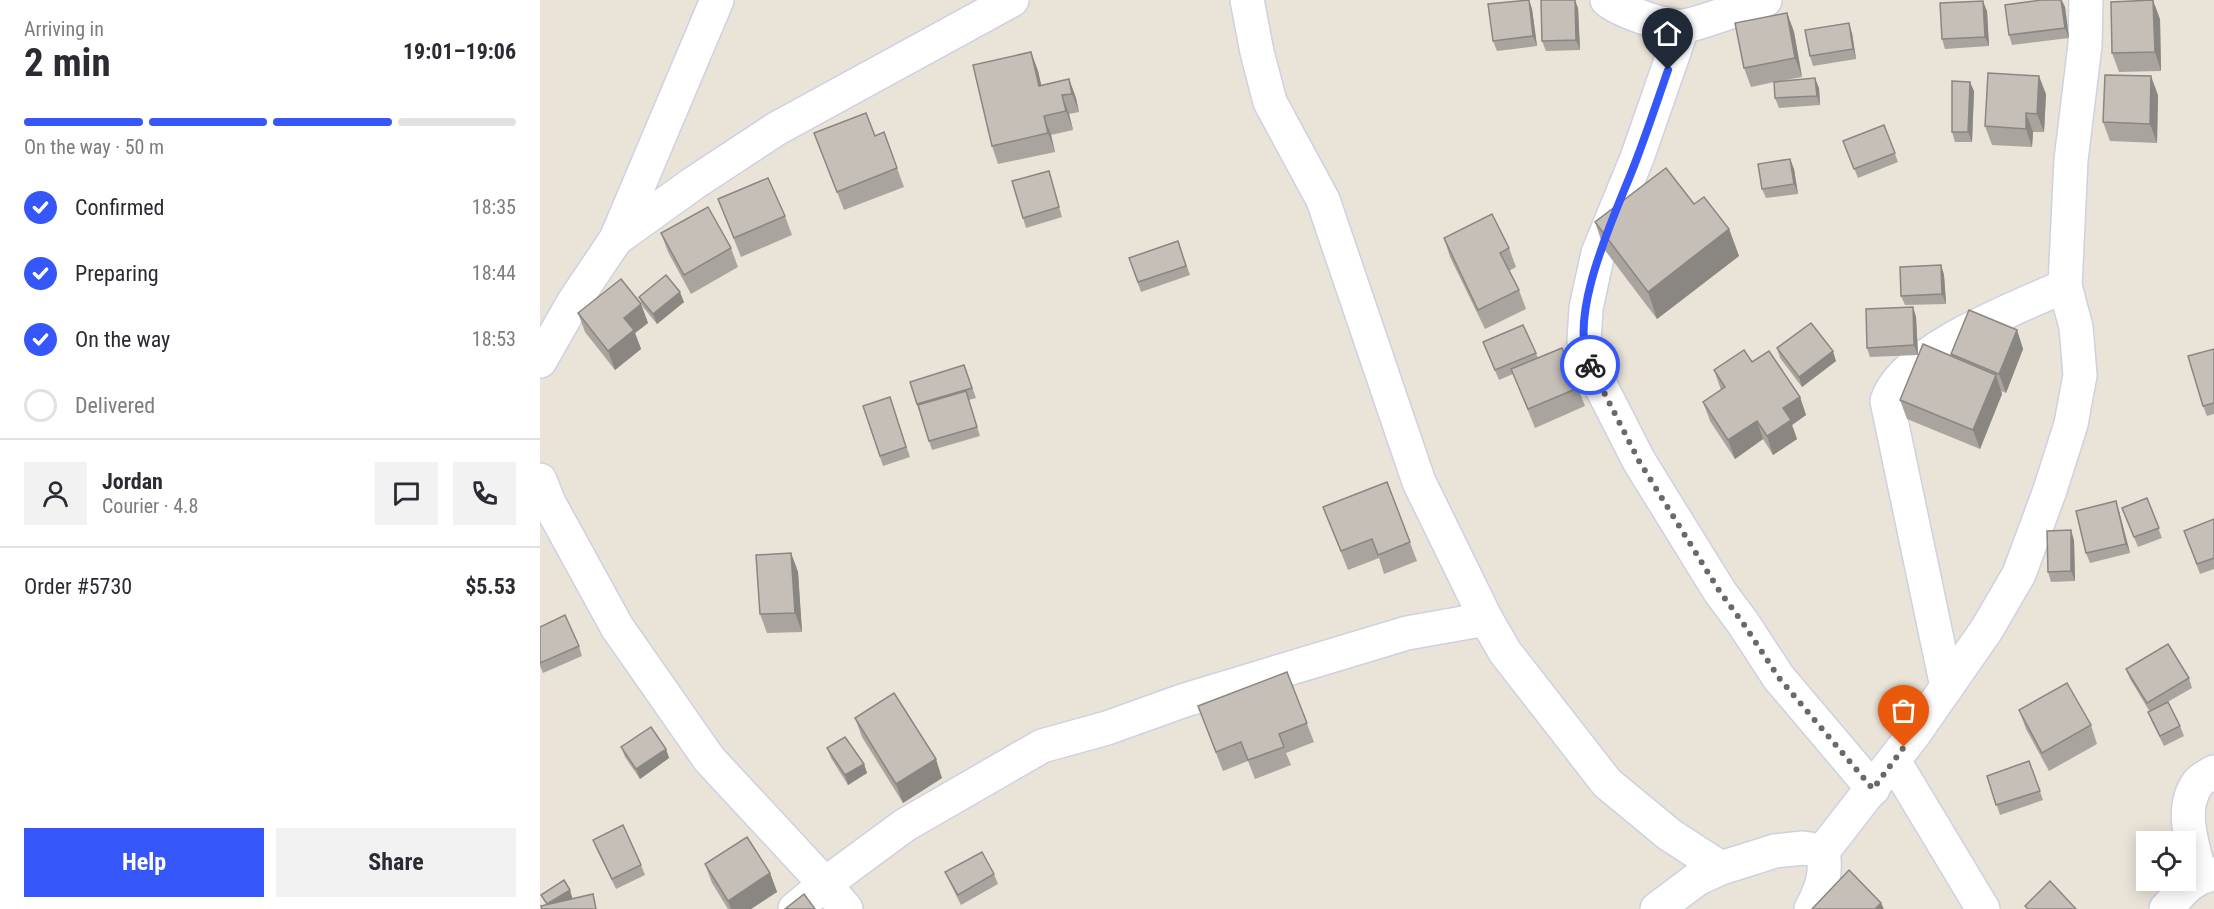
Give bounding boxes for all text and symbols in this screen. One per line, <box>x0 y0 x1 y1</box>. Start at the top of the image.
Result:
pin <box>1642 8 1693 70</box>
text: Arriving in <box>24 17 104 41</box>
icon: home <box>1651 17 1684 50</box>
text: 19:01–19:06 <box>403 39 516 64</box>
text: 2 min <box>24 40 111 86</box>
text: On the way · 50 m <box>24 135 164 159</box>
icon: check <box>24 191 57 224</box>
text: Confirmed <box>75 195 164 220</box>
text: 18:35 <box>472 195 516 219</box>
icon: check <box>24 257 57 290</box>
text: Preparing <box>75 261 159 286</box>
text: 18:44 <box>472 261 516 285</box>
icon: check <box>24 323 57 356</box>
text: On the way <box>75 327 170 352</box>
text: 18:53 <box>472 327 516 351</box>
courier <box>1560 335 1620 395</box>
icon: bike <box>1574 349 1607 382</box>
text: Delivered <box>75 393 155 418</box>
button: person <box>24 462 87 525</box>
button: chat <box>375 462 438 525</box>
button: phone <box>453 462 516 525</box>
text: Jordan <box>102 469 163 494</box>
text: Courier · 4.8 <box>102 494 198 518</box>
text: Order #5730 <box>24 574 132 599</box>
text: $5.53 <box>465 574 516 599</box>
pin <box>1878 685 1929 747</box>
icon: bag <box>1887 694 1920 727</box>
button: Help <box>24 828 264 897</box>
button: Share <box>276 828 516 897</box>
map controls <box>2136 831 2196 891</box>
button: locate <box>2136 831 2196 891</box>

